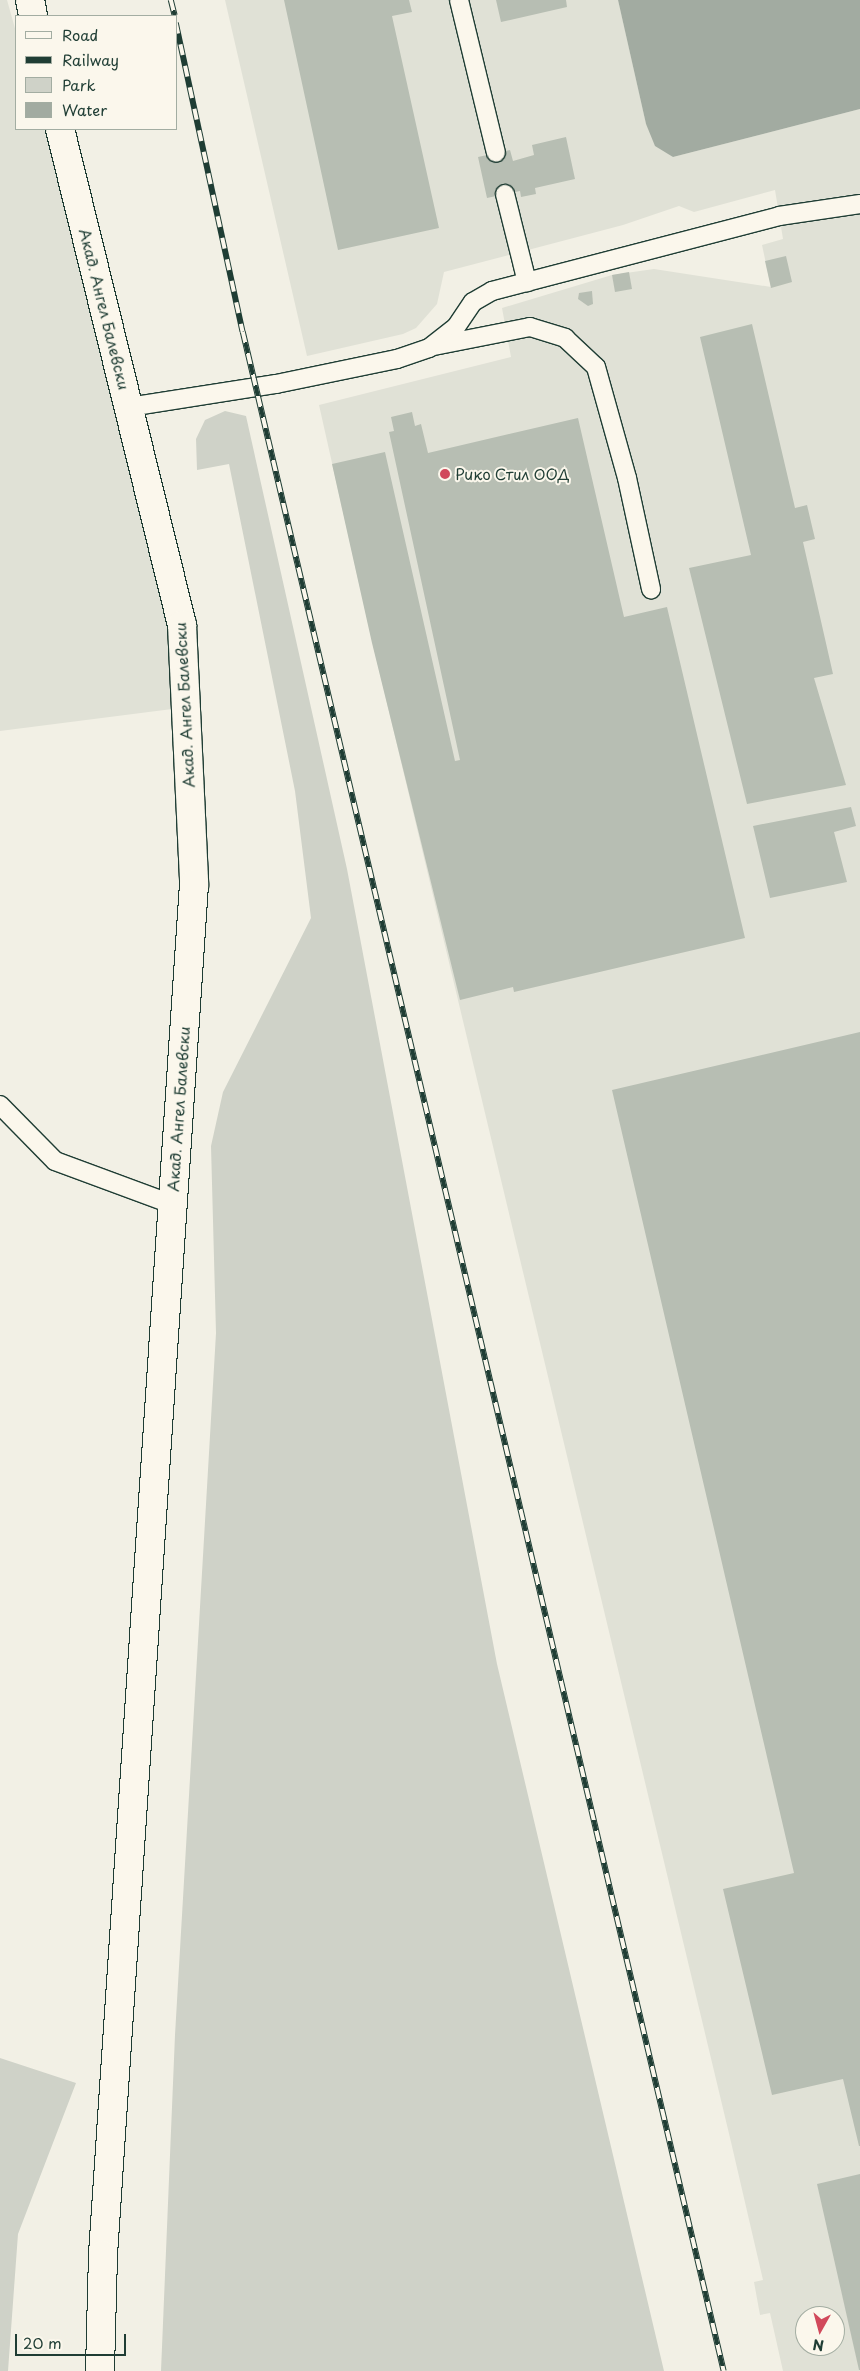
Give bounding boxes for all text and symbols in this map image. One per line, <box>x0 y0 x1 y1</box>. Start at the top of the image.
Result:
legend <box>15 15 178 130</box>
text: Road <box>62 23 98 46</box>
text: Railway <box>62 48 119 71</box>
text: Park <box>62 73 96 96</box>
text: Water <box>62 98 107 121</box>
street label: Акад. Ангел Балевски <box>76 226 134 392</box>
place label: Рико Стил ООД <box>455 465 570 483</box>
marker: Рико Стил ООД <box>439 468 451 480</box>
street label: Акад. Ангел Балевски <box>171 622 197 788</box>
street label: Акад. Ангел Балевски <box>163 1026 193 1192</box>
north arrow <box>795 2306 845 2356</box>
scale bar <box>18 2324 129 2356</box>
text: 20 m <box>23 2331 62 2354</box>
text: N <box>811 2334 825 2356</box>

